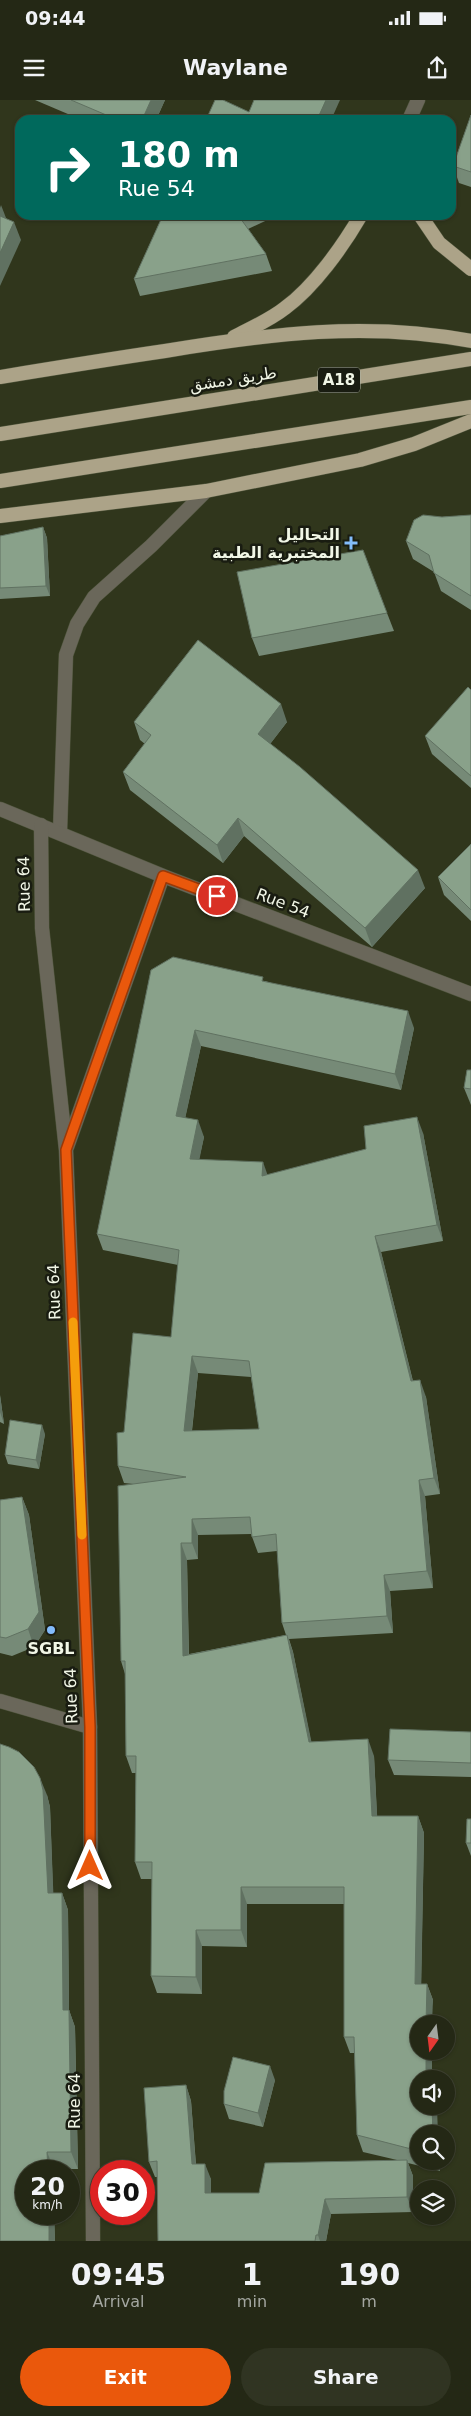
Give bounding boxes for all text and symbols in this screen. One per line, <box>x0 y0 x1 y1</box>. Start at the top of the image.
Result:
text: 09:44 <box>25 7 85 29</box>
icon: menu <box>20 54 48 82</box>
icon: share <box>423 54 451 82</box>
text: Waylane <box>183 55 288 80</box>
icon: right <box>35 135 100 200</box>
text: 180 m <box>118 135 240 175</box>
text: Rue 54 <box>118 176 195 201</box>
street label: طريق دمشق <box>188 363 278 396</box>
road number: A18 <box>318 368 360 392</box>
place label: التحاليل المختبرية الطبية <box>212 525 340 562</box>
marker: التحاليل المختبرية الطبية <box>344 536 358 550</box>
street label: Rue 64 <box>14 856 34 912</box>
pin <box>196 875 238 917</box>
icon: arrive <box>203 882 231 910</box>
street label: Rue 54 <box>254 884 312 922</box>
street label: Rue 64 <box>44 1264 64 1320</box>
marker: SGBL <box>45 1624 57 1636</box>
place label: SGBL <box>27 1639 75 1658</box>
street label: Rue 64 <box>61 1668 81 1724</box>
position arrow <box>63 1839 115 1891</box>
north arrow <box>410 2015 455 2060</box>
map controls <box>410 2015 455 2225</box>
button: sound <box>410 2070 455 2115</box>
street label: Rue 64 <box>65 2073 84 2129</box>
button: search <box>410 2125 455 2170</box>
speed limit sign: 30 <box>90 2160 155 2225</box>
text: 20 <box>30 2172 65 2201</box>
button: layers <box>410 2180 455 2225</box>
text: km/h <box>32 2198 63 2212</box>
text: 09:45 <box>71 2257 166 2292</box>
text: 1 <box>241 2257 262 2292</box>
text: 190 <box>338 2257 400 2292</box>
text: Arrival <box>92 2292 144 2311</box>
text: min <box>237 2292 267 2311</box>
text: m <box>361 2292 377 2311</box>
button: Exit <box>20 2348 231 2406</box>
button: Share <box>241 2348 451 2406</box>

